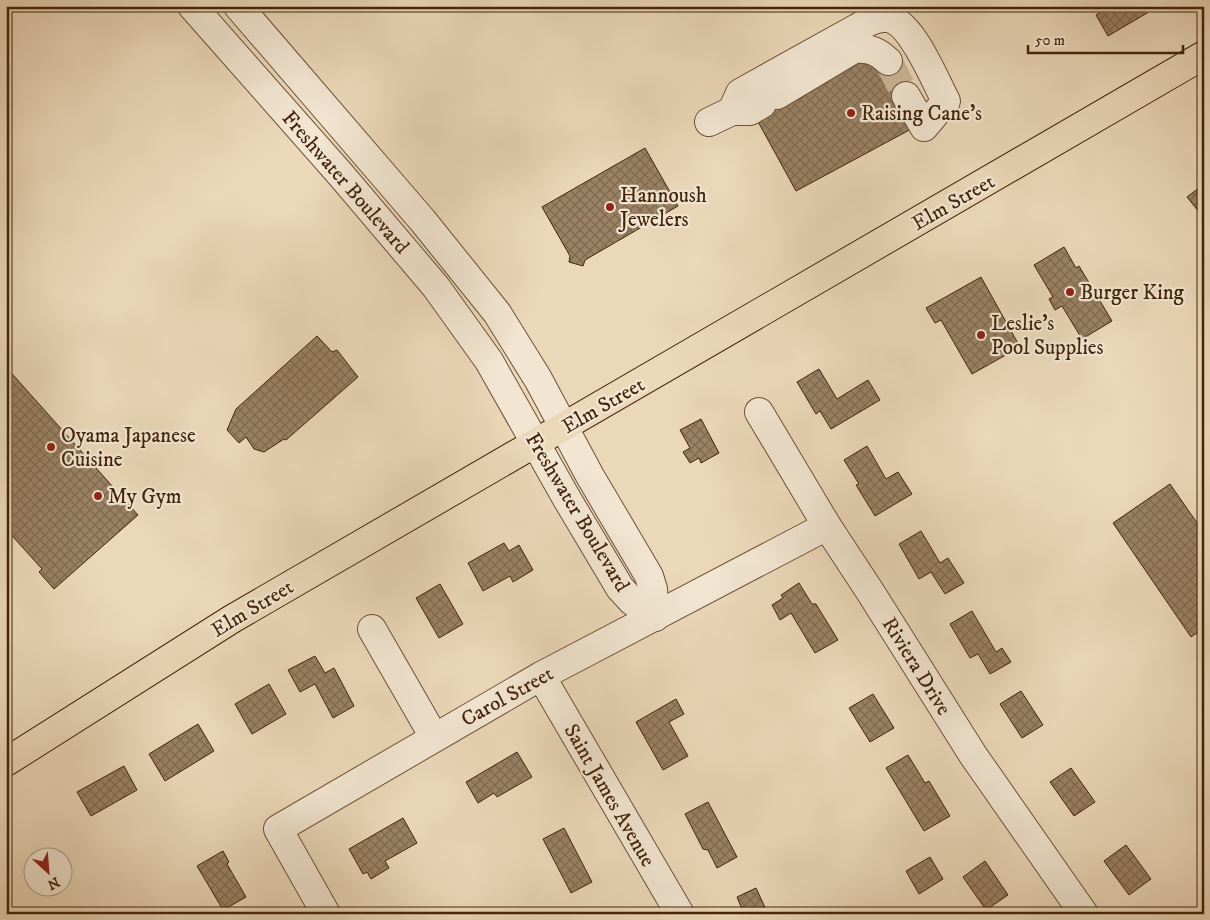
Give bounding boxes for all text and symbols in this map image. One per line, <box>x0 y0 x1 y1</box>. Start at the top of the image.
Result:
scale bar <box>1028 22 1182 54</box>
text: 50 m <box>1035 31 1065 50</box>
place label: Raising Cane's <box>861 101 982 127</box>
street label: Freshwater Boulevard <box>276 106 415 260</box>
marker: Raising Cane's <box>845 107 857 119</box>
street label: Elm Street <box>908 169 1000 237</box>
place label: Hannoush Jewelers <box>618 183 707 233</box>
marker: Hannoush Jewelers <box>604 201 616 213</box>
place label: Burger King <box>1080 280 1185 306</box>
marker: Burger King <box>1064 286 1076 298</box>
place label: Leslie's Pool Supplies <box>991 311 1104 361</box>
marker: Leslie's Pool Supplies <box>975 329 987 341</box>
street label: Elm Street <box>558 372 650 440</box>
place label: Oyama Japanese Cuisine <box>61 423 196 473</box>
street label: Freshwater Boulevard <box>519 428 635 597</box>
marker: Oyama Japanese Cuisine <box>45 441 57 453</box>
place label: My Gym <box>108 484 182 510</box>
marker: My Gym <box>92 490 104 502</box>
street label: Elm Street <box>207 574 298 643</box>
street label: Riviera Drive <box>876 613 957 721</box>
street label: Carol Street <box>457 661 558 733</box>
street label: Saint James Avenue <box>558 719 661 872</box>
north arrow <box>22 848 72 898</box>
text: N <box>44 872 62 894</box>

